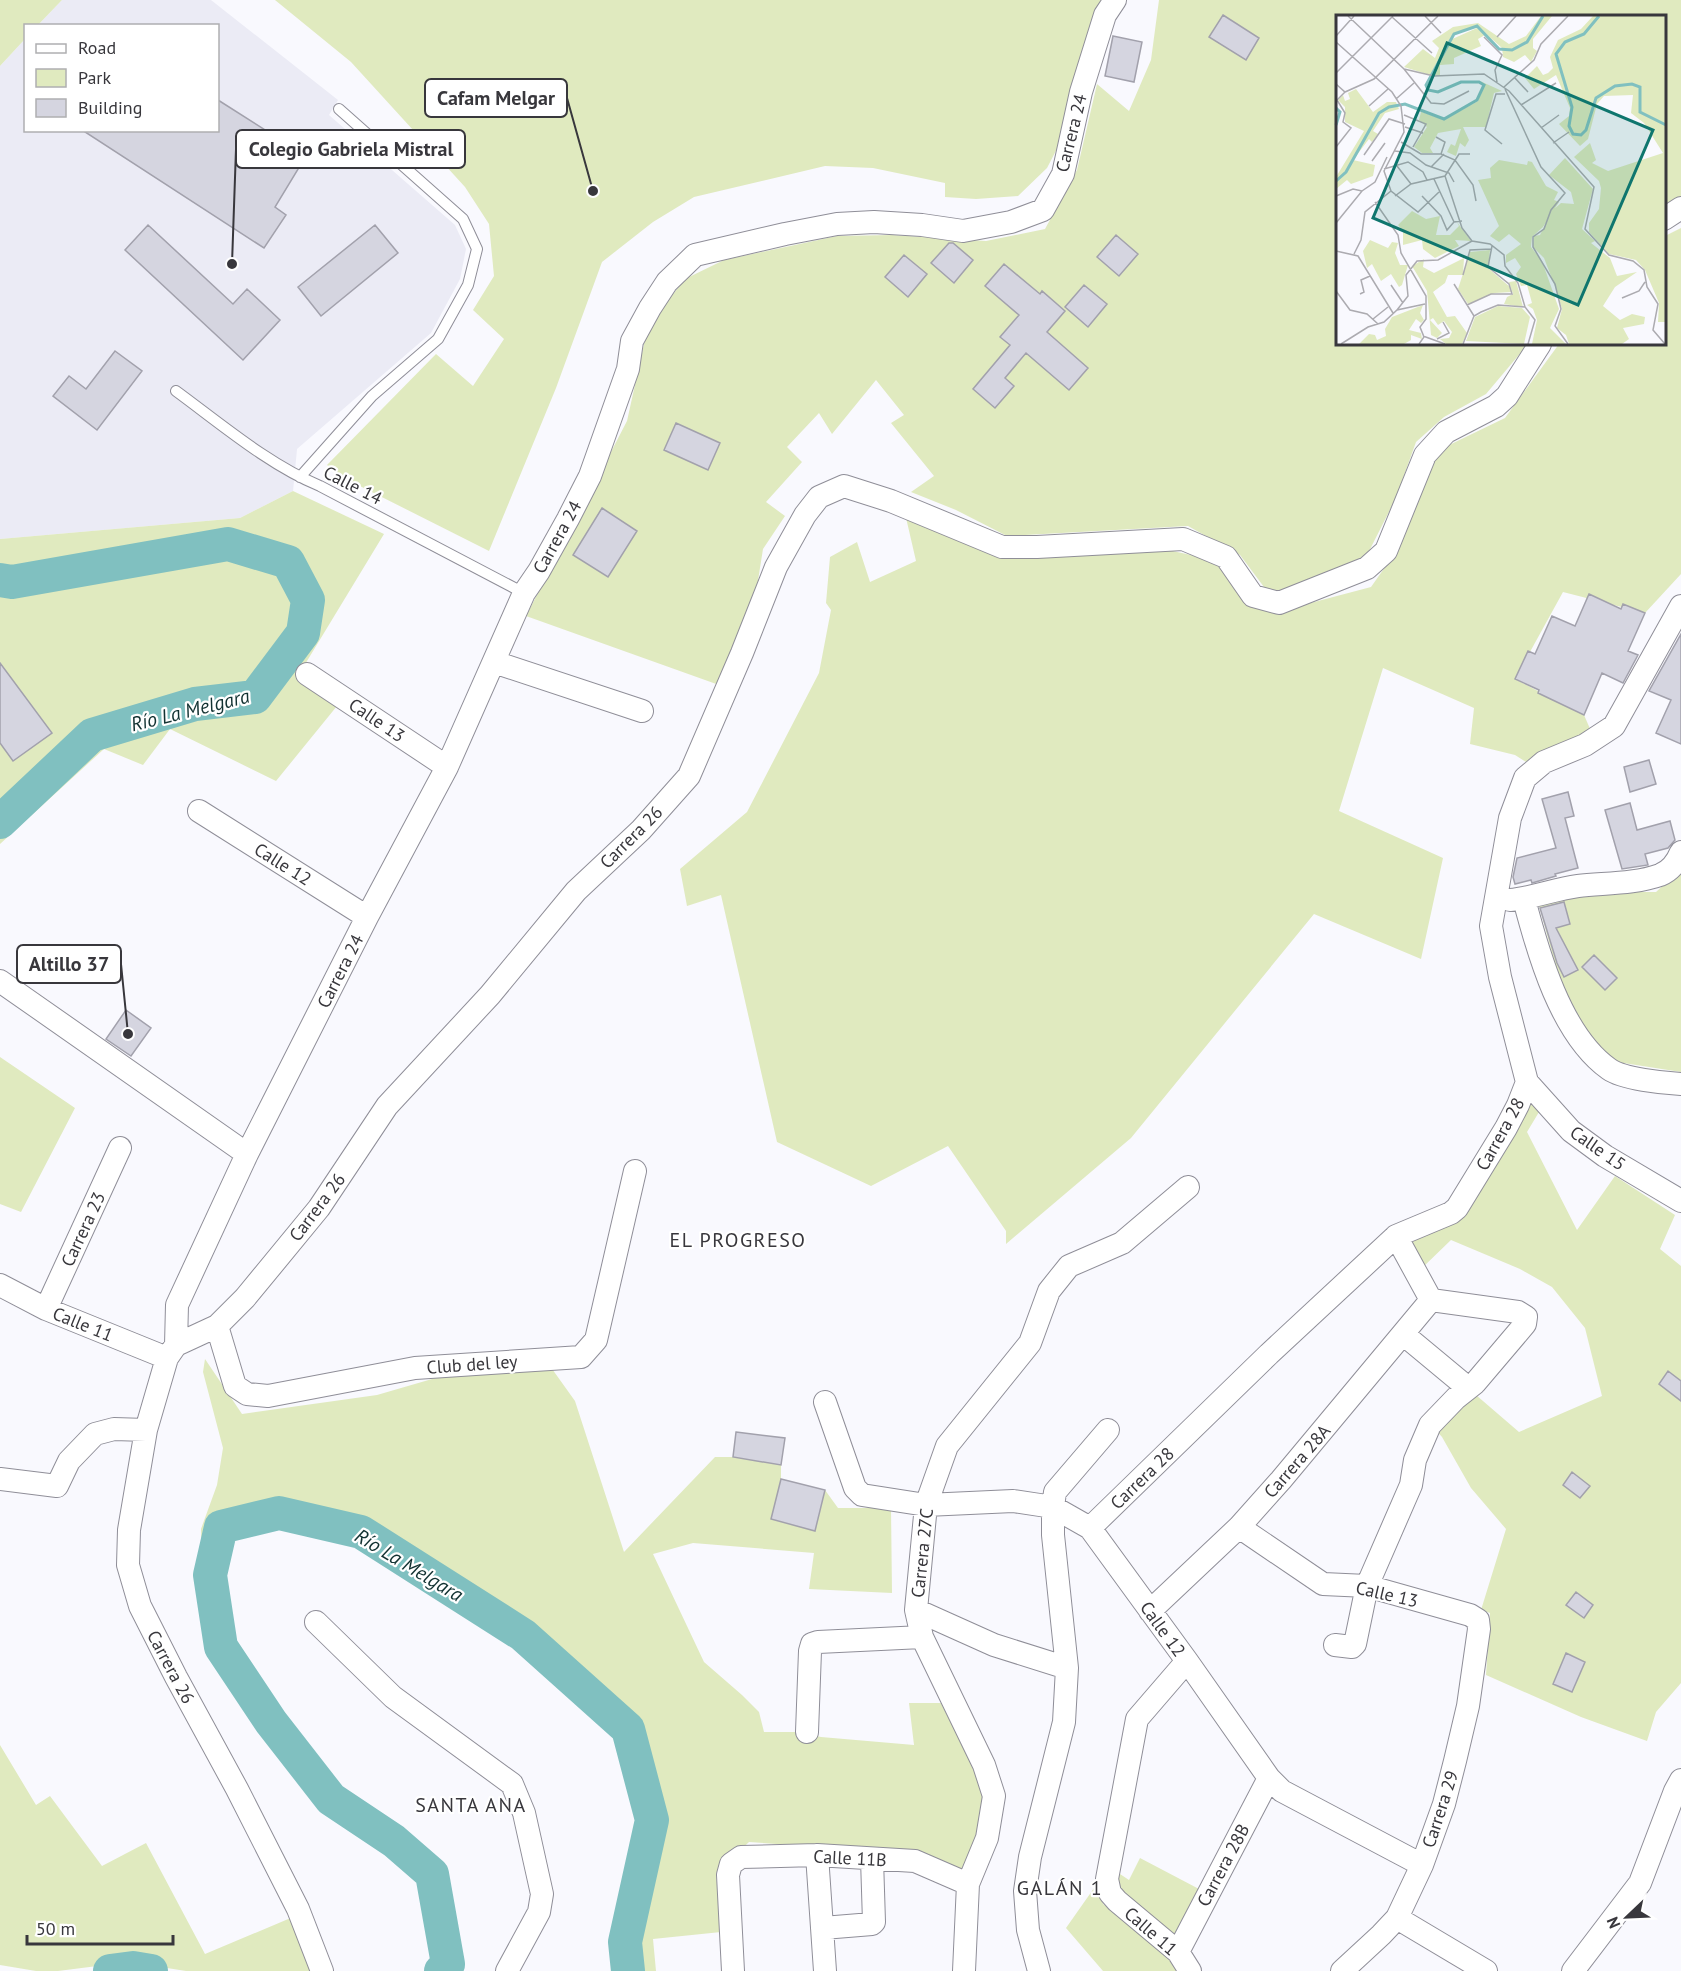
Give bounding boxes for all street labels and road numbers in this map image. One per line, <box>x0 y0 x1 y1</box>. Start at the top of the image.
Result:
street label: Carrera 24 <box>1050 91 1092 174</box>
street label: Calle 14 <box>320 460 386 510</box>
street label: Carrera 24 <box>528 496 586 577</box>
street label: Calle 13 <box>344 693 410 747</box>
street label: Carrera 26 <box>595 801 667 873</box>
street label: Calle 12 <box>250 838 316 890</box>
street label: Carrera 24 <box>312 930 368 1012</box>
street label: Carrera 28 <box>1471 1094 1529 1174</box>
street label: Calle 15 <box>1566 1121 1630 1175</box>
street label: Carrera 26 <box>284 1168 350 1246</box>
street label: Carrera 23 <box>56 1188 110 1270</box>
street label: Calle 11 <box>49 1302 117 1346</box>
street label: Club del ley <box>426 1349 519 1379</box>
street label: Carrera 28A <box>1259 1419 1336 1503</box>
street label: Carrera 28 <box>1105 1442 1179 1514</box>
street label: Carrera 27C <box>906 1507 938 1599</box>
street label: Calle 13 <box>1354 1576 1420 1612</box>
street label: Calle 12 <box>1135 1597 1191 1661</box>
street label: Carrera 26 <box>142 1626 200 1708</box>
street label: Carrera 29 <box>1417 1768 1463 1850</box>
street label: Carrera 28B <box>1192 1820 1254 1910</box>
street label: Calle 11B <box>813 1845 887 1871</box>
street label: Calle 11 <box>1120 1902 1182 1960</box>

